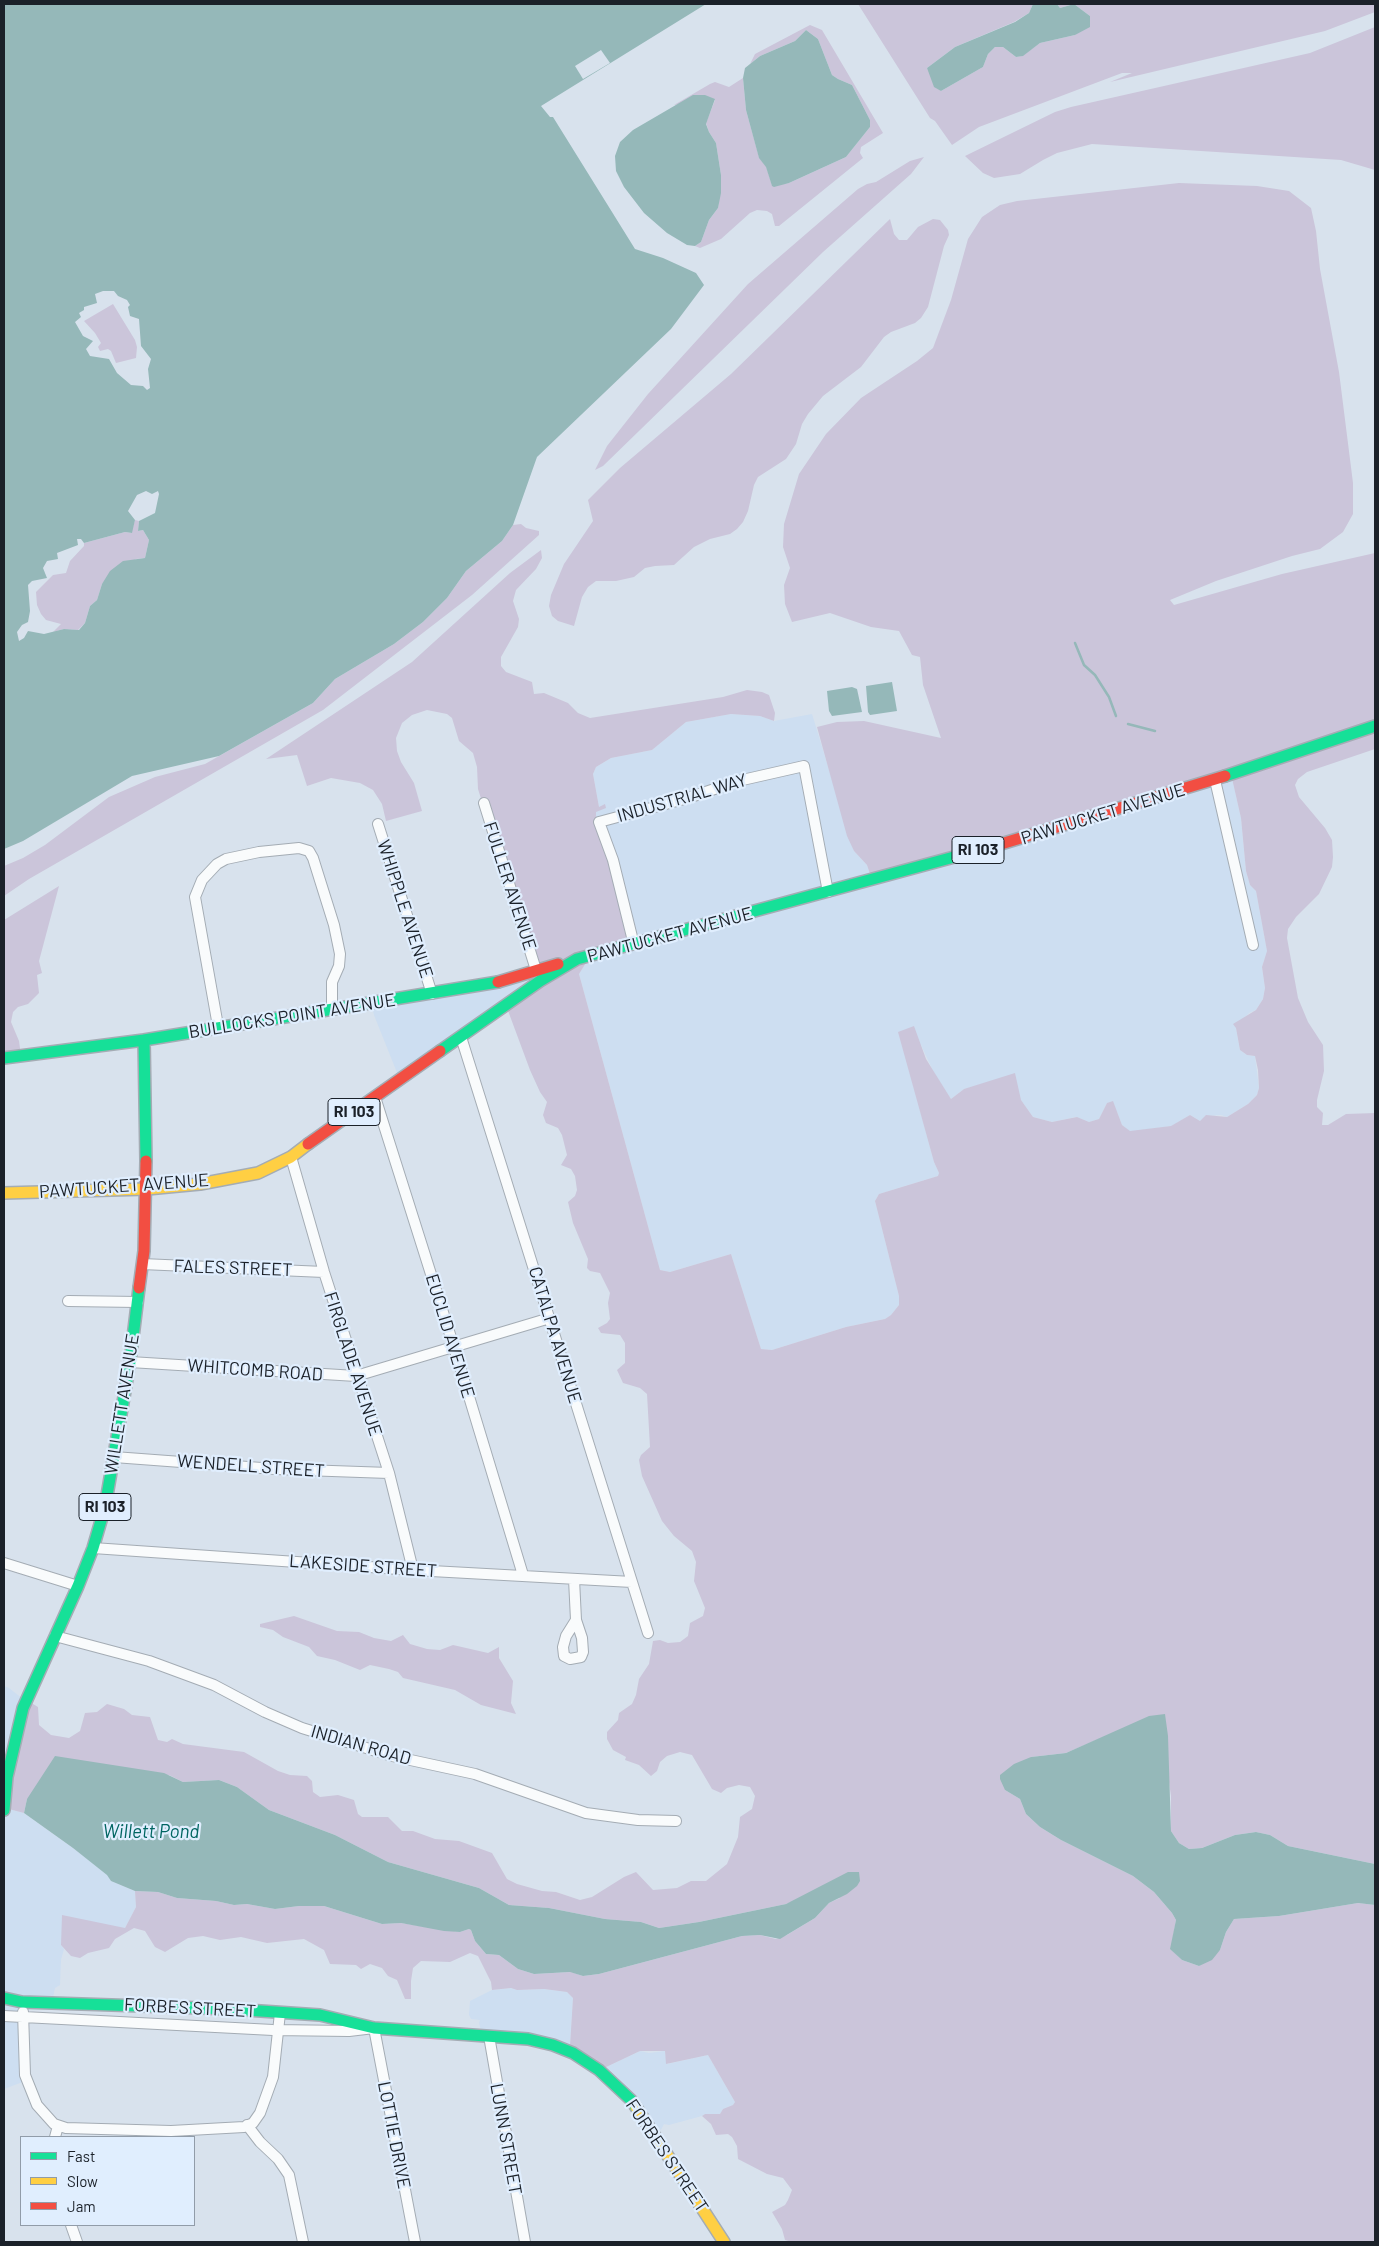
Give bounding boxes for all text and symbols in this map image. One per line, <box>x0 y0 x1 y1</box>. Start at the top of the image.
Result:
street label: INDUSTRIAL WAY <box>615 769 749 827</box>
street label: PAWTUCKET AVENUE <box>1018 779 1188 849</box>
street label: FULLER AVENUE <box>479 819 541 953</box>
road number: RI 103 <box>952 836 1004 864</box>
street label: WHIPPLE AVENUE <box>372 837 438 981</box>
street label: PAWTUCKET AVENUE <box>585 903 755 967</box>
street label: BULLOCKS POINT AVENUE <box>187 989 397 1043</box>
road number: RI 103 <box>328 1098 380 1126</box>
street label: PAWTUCKET AVENUE <box>38 1169 210 1203</box>
street label: FALES STREET <box>173 1255 293 1281</box>
street label: CATALPA AVENUE <box>524 1264 586 1406</box>
street label: EUCLID AVENUE <box>421 1271 479 1401</box>
street label: FIRGLADE AVENUE <box>319 1289 387 1439</box>
street label: WILLETT AVENUE <box>100 1332 144 1476</box>
street label: WHITCOMB ROAD <box>187 1354 323 1386</box>
street label: WENDELL STREET <box>177 1450 325 1482</box>
road number: RI 103 <box>79 1494 131 1520</box>
street label: LAKESIDE STREET <box>288 1550 438 1582</box>
street label: INDIAN ROAD <box>308 1720 414 1770</box>
water label: Willett Pond <box>103 1821 199 1843</box>
street label: FORBES STREET <box>123 1994 257 2022</box>
street label: LOTTIE DRIVE <box>373 2079 415 2191</box>
street label: LUNN STREET <box>486 2081 526 2197</box>
street label: FORBES STREET <box>621 2095 713 2217</box>
legend <box>20 2136 195 2226</box>
text: Fast <box>67 2147 95 2165</box>
text: Slow <box>67 2172 98 2190</box>
text: Jam <box>67 2197 96 2215</box>

